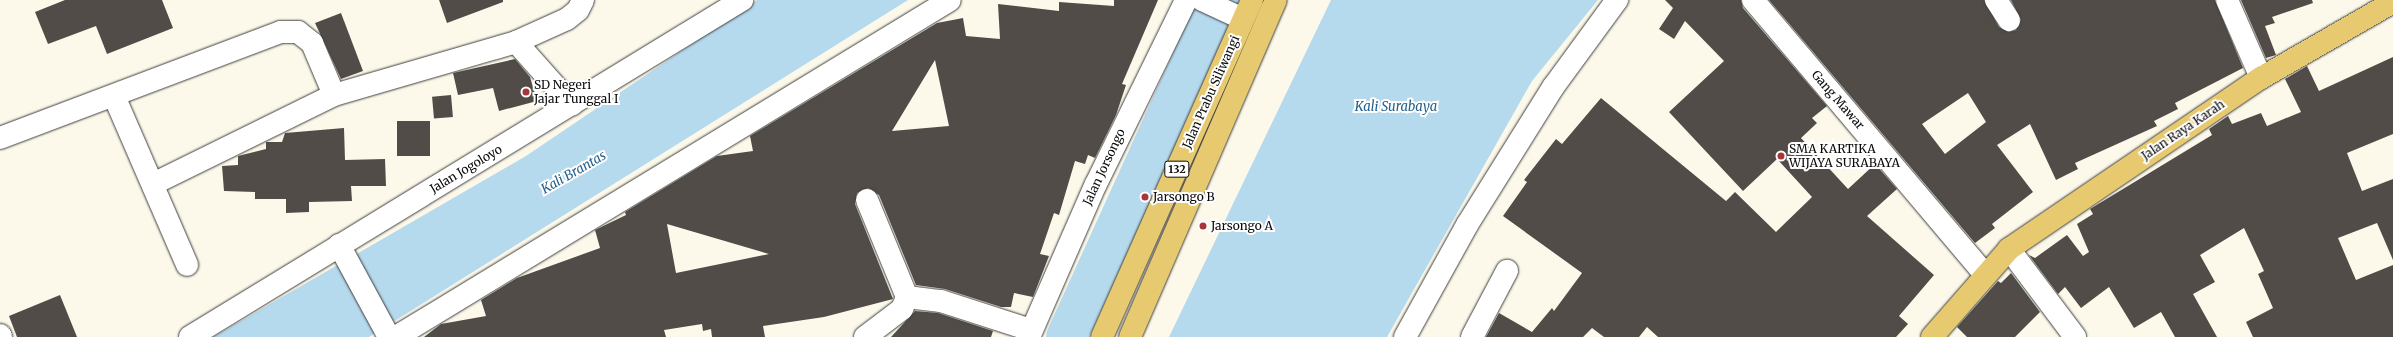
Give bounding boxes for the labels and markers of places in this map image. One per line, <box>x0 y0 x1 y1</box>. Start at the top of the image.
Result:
place label: SD Negeri Jajar Tunggal I <box>534 78 618 106</box>
marker: SD Negeri Jajar Tunggal I <box>521 87 531 97</box>
place label: SMA KARTIKA WIJAYA SURABAYA <box>1789 142 1900 170</box>
marker: SMA KARTIKA WIJAYA SURABAYA <box>1776 151 1786 161</box>
place label: Jarsongo B <box>1153 190 1215 204</box>
marker: Jarsongo B <box>1140 192 1150 202</box>
place label: Jarsongo A <box>1211 219 1273 233</box>
marker: Jarsongo A <box>1198 221 1208 231</box>

